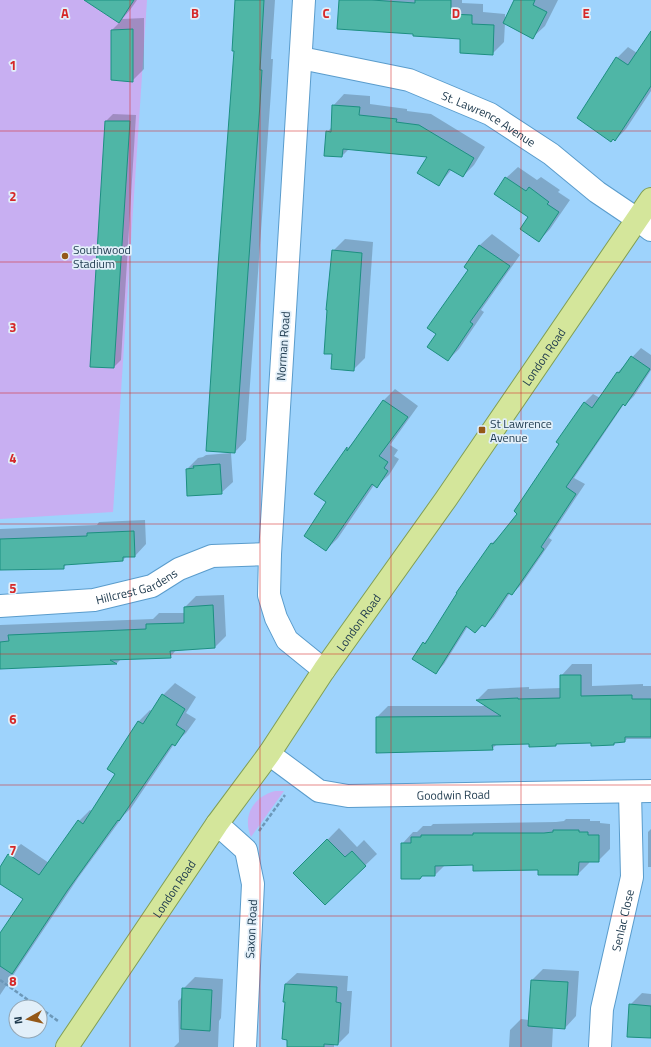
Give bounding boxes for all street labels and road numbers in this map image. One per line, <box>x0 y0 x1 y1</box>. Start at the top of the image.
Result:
street label: St. Lawrence Avenue <box>439 85 540 151</box>
street label: Norman Road <box>271 311 295 381</box>
street label: London Road <box>517 324 570 389</box>
street label: Hillcrest Gardens <box>94 563 181 609</box>
street label: London Road <box>331 590 385 655</box>
street label: Goodwin Road <box>417 784 490 804</box>
street label: London Road <box>147 856 200 921</box>
street label: Senlac Close <box>606 887 638 953</box>
street label: Saxon Road <box>240 899 262 959</box>

